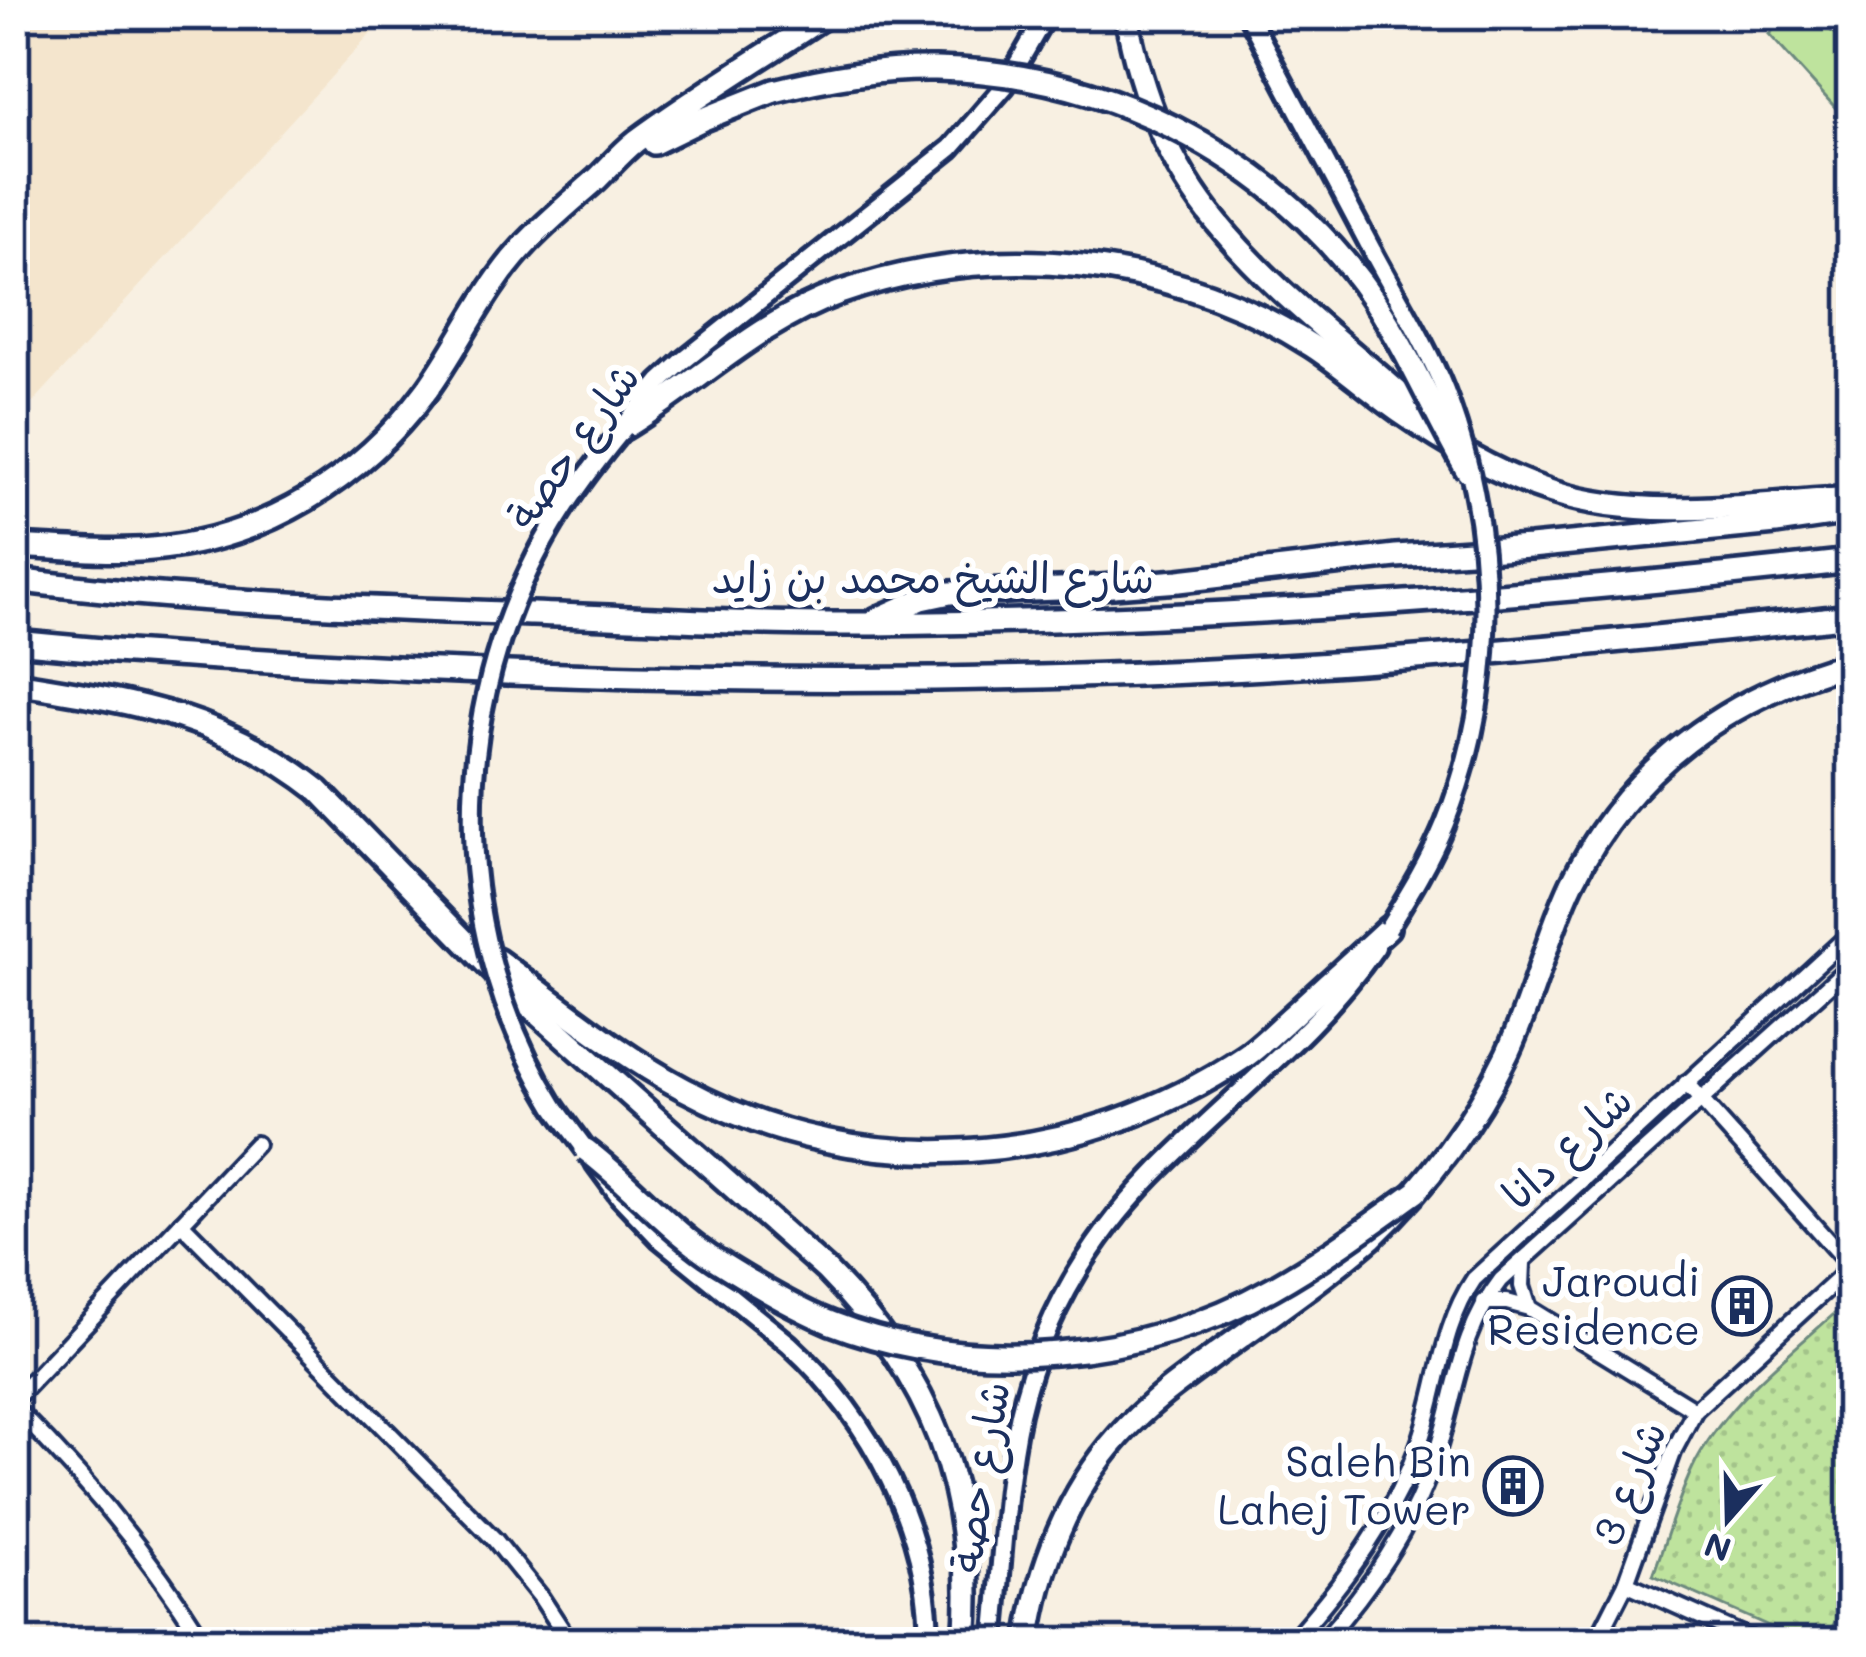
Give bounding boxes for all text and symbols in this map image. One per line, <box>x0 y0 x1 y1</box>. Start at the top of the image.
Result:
street label: شارع حصة <box>493 351 654 542</box>
street label: شارع الشيخ محمد بن زايد <box>712 549 1154 608</box>
street label: شارع دانا <box>1489 1072 1645 1223</box>
place label: Jaroudi Residence <box>1487 1253 1700 1356</box>
building icon: Jaroudi Residence <box>1711 1275 1773 1337</box>
street label: شارع حصة <box>936 1377 1025 1577</box>
street label: شارع 3 <box>1578 1412 1681 1554</box>
place label: Saleh Bin Lahej Tower <box>1218 1433 1471 1536</box>
building icon: Saleh Bin Lahej Tower <box>1482 1455 1544 1517</box>
north arrow <box>1668 1459 1788 1579</box>
text: N <box>1698 1524 1736 1573</box>

